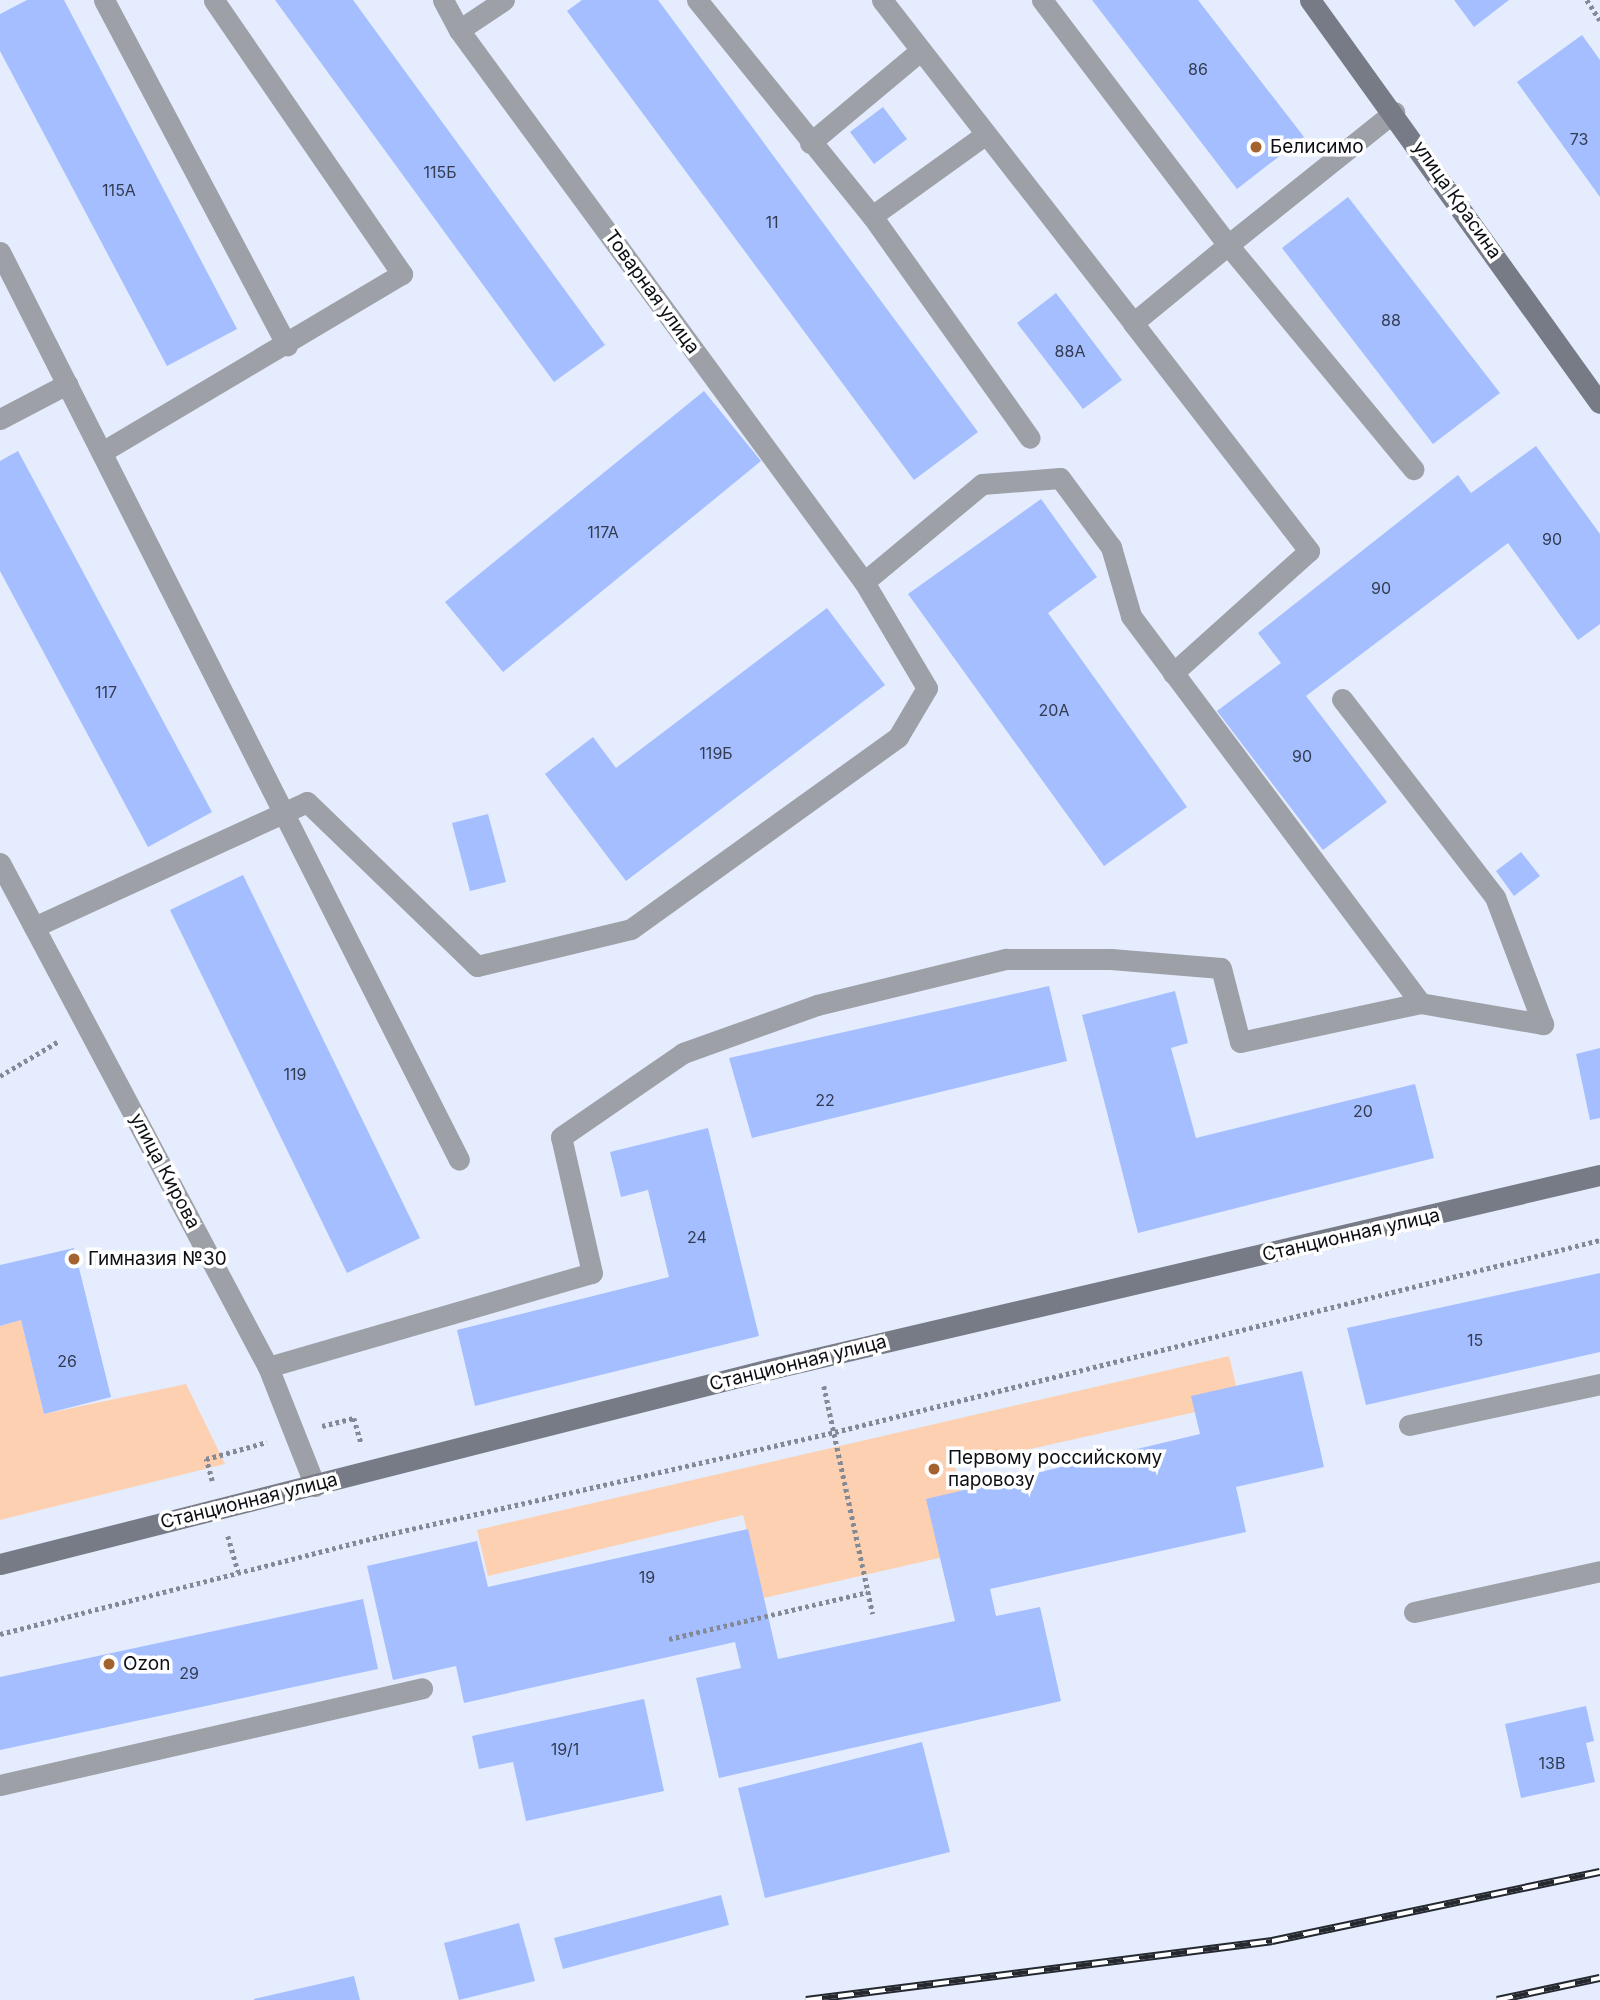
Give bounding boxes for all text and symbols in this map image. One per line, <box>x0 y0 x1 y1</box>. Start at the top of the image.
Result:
house number: 86 <box>1188 59 1208 79</box>
house number: 73 <box>1570 129 1588 149</box>
place label: Белисимо <box>1270 136 1364 158</box>
street label: улица Красина <box>1408 137 1506 263</box>
marker: Белисимо <box>1248 139 1264 155</box>
house number: 115Б <box>423 162 457 182</box>
house number: 115А <box>102 180 136 200</box>
house number: 11 <box>765 212 779 232</box>
street label: Товарная улица <box>600 226 704 358</box>
house number: 88 <box>1381 310 1401 330</box>
house number: 88А <box>1055 341 1085 361</box>
house number: 117А <box>587 522 619 542</box>
house number: 90 <box>1542 529 1562 549</box>
house number: 90 <box>1371 578 1391 598</box>
house number: 117 <box>95 682 117 702</box>
house number: 20А <box>1039 700 1069 720</box>
house number: 119Б <box>699 743 733 763</box>
house number: 90 <box>1292 746 1312 766</box>
house number: 119 <box>284 1064 306 1084</box>
house number: 22 <box>815 1090 835 1110</box>
house number: 20 <box>1353 1101 1373 1121</box>
street label: улица Кирова <box>125 1109 205 1233</box>
street label: Станционная улица <box>1260 1203 1442 1267</box>
house number: 24 <box>687 1227 707 1247</box>
place label: Гимназия №30 <box>88 1248 227 1270</box>
marker: Гимназия №30 <box>66 1251 82 1267</box>
street label: Станционная улица <box>707 1330 889 1396</box>
house number: 15 <box>1467 1330 1483 1350</box>
house number: 26 <box>57 1351 77 1371</box>
place label: Первому российскому паровозу <box>948 1447 1162 1491</box>
marker: Первому российскому паровозу <box>926 1461 942 1477</box>
street label: Станционная улица <box>158 1468 340 1534</box>
house number: 19 <box>639 1567 655 1587</box>
place label: Ozon <box>123 1653 170 1675</box>
marker: Ozon <box>101 1656 117 1672</box>
house number: 29 <box>179 1663 199 1683</box>
house number: 19/1 <box>551 1739 579 1759</box>
house number: 13В <box>1539 1753 1565 1773</box>

